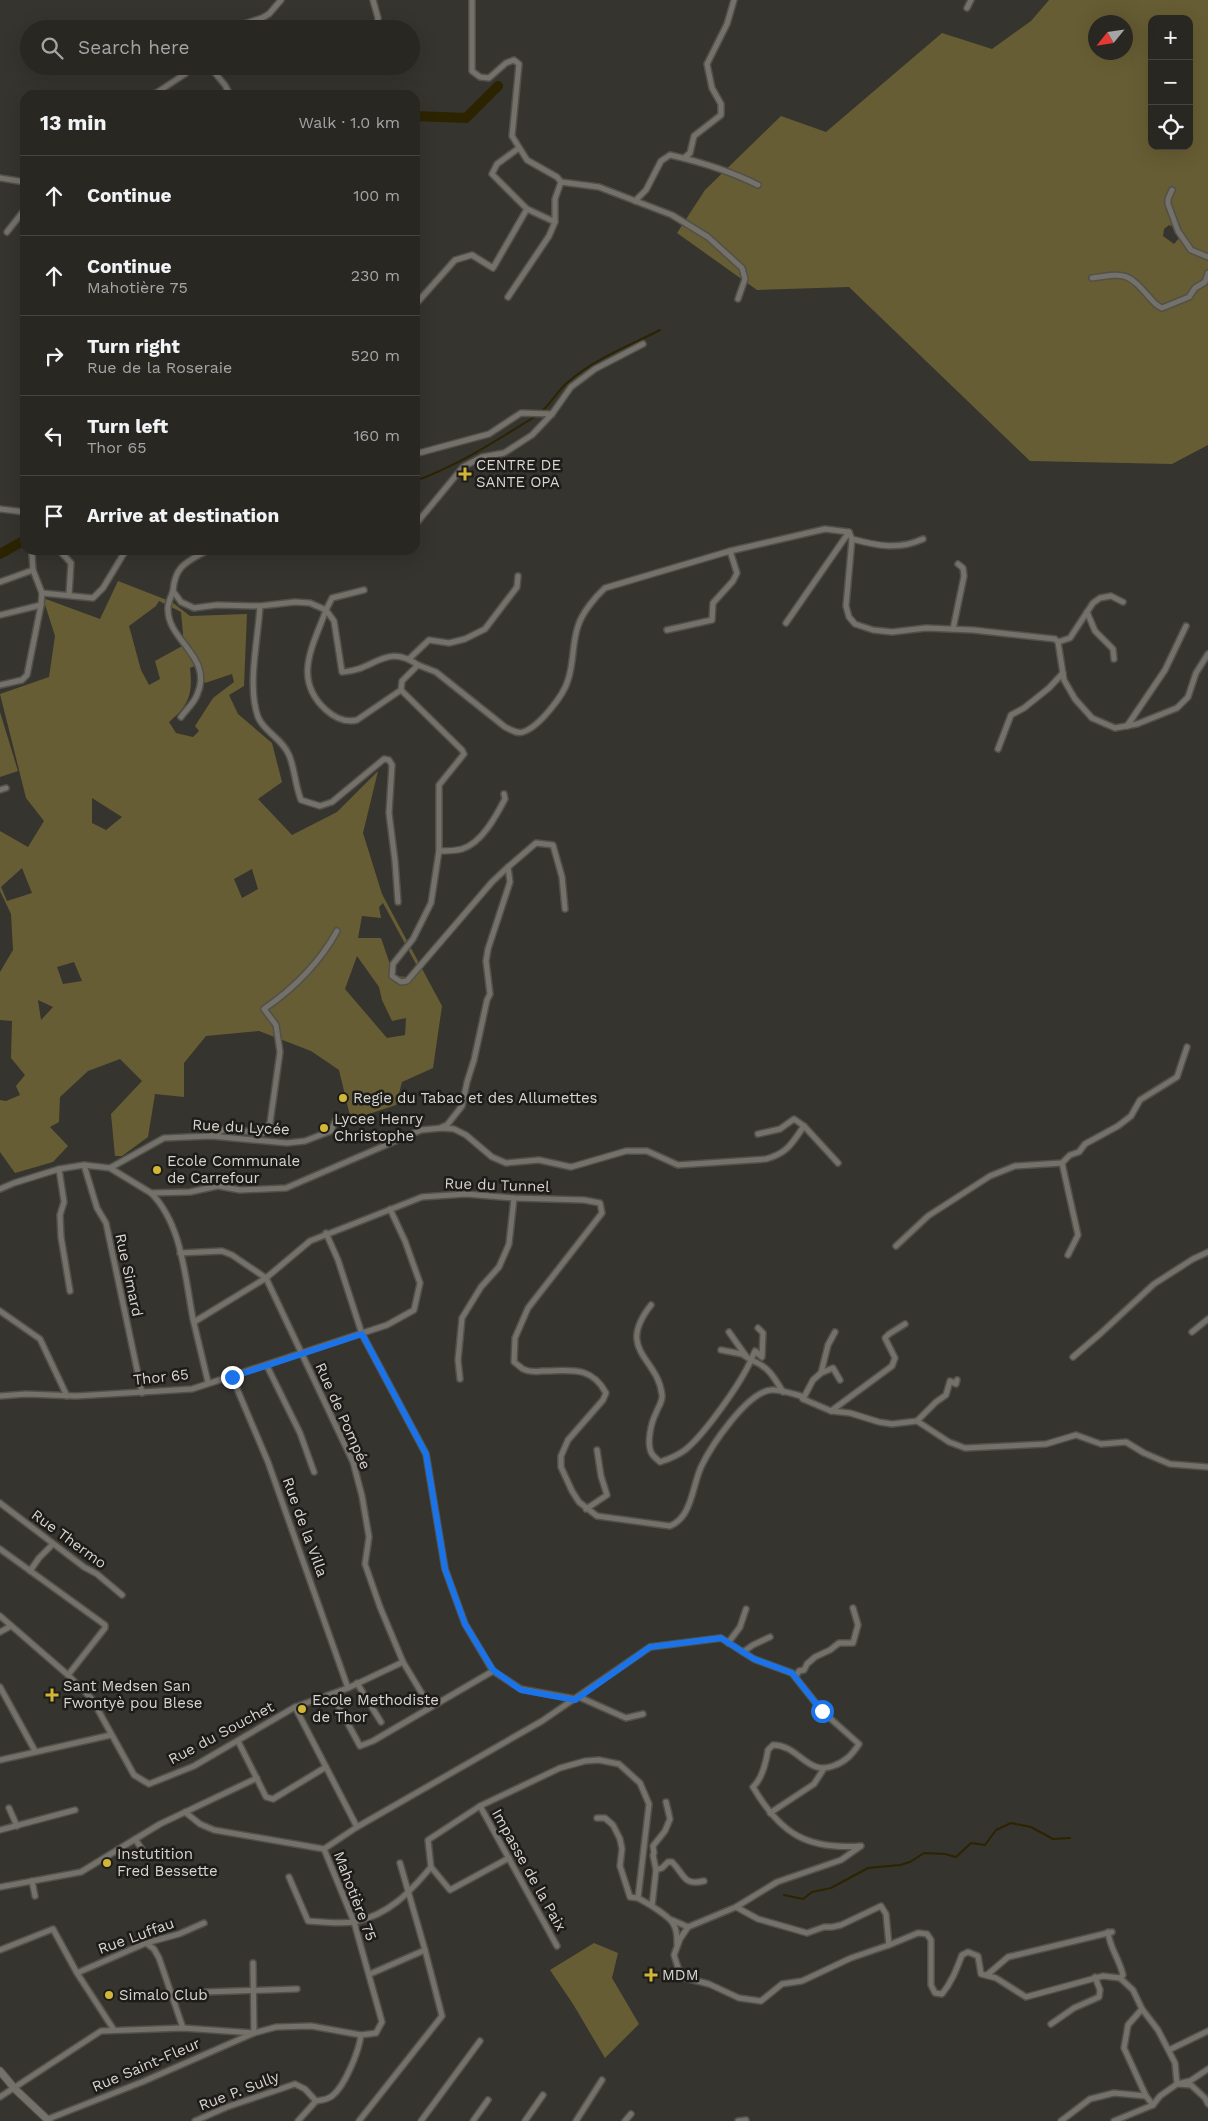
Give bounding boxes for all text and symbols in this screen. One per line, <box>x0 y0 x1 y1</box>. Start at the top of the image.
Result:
north arrow <box>1088 15 1133 60</box>
map controls <box>1148 15 1193 150</box>
button: + <box>1148 15 1193 60</box>
search box <box>20 20 420 75</box>
icon: search <box>38 34 66 62</box>
text: Search here <box>78 36 189 59</box>
button: − <box>1148 60 1193 105</box>
button: locate <box>1148 105 1193 150</box>
text: 13 min <box>40 110 106 135</box>
text: Walk · 1.0 km <box>299 113 400 132</box>
icon: ahead <box>40 182 68 210</box>
text: Continue <box>87 184 171 207</box>
text: 100 m <box>353 186 400 205</box>
text: Continue <box>87 255 171 278</box>
icon: ahead <box>40 262 68 290</box>
text: 230 m <box>351 266 400 285</box>
text: Mahotière 75 <box>87 278 188 297</box>
text: Turn right <box>87 335 180 358</box>
icon: right <box>40 342 68 370</box>
text: 520 m <box>351 346 400 365</box>
text: Rue de la Roseraie <box>87 358 232 377</box>
text: Turn left <box>87 415 168 438</box>
icon: left <box>40 422 68 450</box>
text: 160 m <box>353 426 400 445</box>
text: Thor 65 <box>87 438 147 457</box>
place label: CENTRE DE SANTE OPA <box>476 456 561 491</box>
marker: CENTRE DE SANTE OPA <box>458 467 472 481</box>
icon: arrive <box>40 502 68 530</box>
text: Arrive at destination <box>87 504 279 527</box>
place label: Regie du Tabac et des Allumettes <box>353 1089 598 1107</box>
marker: Regie du Tabac et des Allumettes <box>337 1092 349 1104</box>
place label: Lycee Henry Christophe <box>334 1110 423 1145</box>
street label: Rue du Lycée <box>192 1115 290 1139</box>
marker: Lycee Henry Christophe <box>318 1122 330 1134</box>
place label: Ecole Communale de Carrefour <box>167 1152 300 1187</box>
marker: Ecole Communale de Carrefour <box>151 1164 163 1176</box>
street label: Rue du Tunnel <box>444 1174 550 1196</box>
street label: Rue Simard <box>111 1232 147 1318</box>
street label: Rue de Pompée <box>311 1360 375 1472</box>
street label: Thor 65 <box>132 1365 190 1389</box>
route end <box>221 1366 244 1389</box>
street label: Rue de la Villa <box>279 1475 332 1580</box>
street label: Rue Thermo <box>28 1506 110 1572</box>
place label: Sant Medsen San Fwontyè pou Blese <box>63 1677 203 1712</box>
marker: Sant Medsen San Fwontyè pou Blese <box>45 1688 59 1702</box>
place label: Ecole Methodiste de Thor <box>312 1691 439 1726</box>
street label: Rue du Souchet <box>165 1697 277 1768</box>
route start <box>811 1700 834 1723</box>
marker: Ecole Methodiste de Thor <box>296 1703 308 1715</box>
street label: Impasse de la Paix <box>488 1806 570 1934</box>
place label: Instutition Fred Bessette <box>117 1845 218 1880</box>
street label: Mahotière 75 <box>330 1849 380 1943</box>
marker: Instutition Fred Bessette <box>101 1857 113 1869</box>
street label: Rue Luffau <box>95 1914 177 1958</box>
place label: MDM <box>662 1966 698 1984</box>
marker: MDM <box>644 1968 658 1982</box>
place label: Simalo Club <box>119 1986 208 2004</box>
marker: Simalo Club <box>103 1989 115 2001</box>
street label: Rue Saint-Fleur <box>89 2034 203 2096</box>
street label: Rue P. Sully <box>196 2067 282 2115</box>

